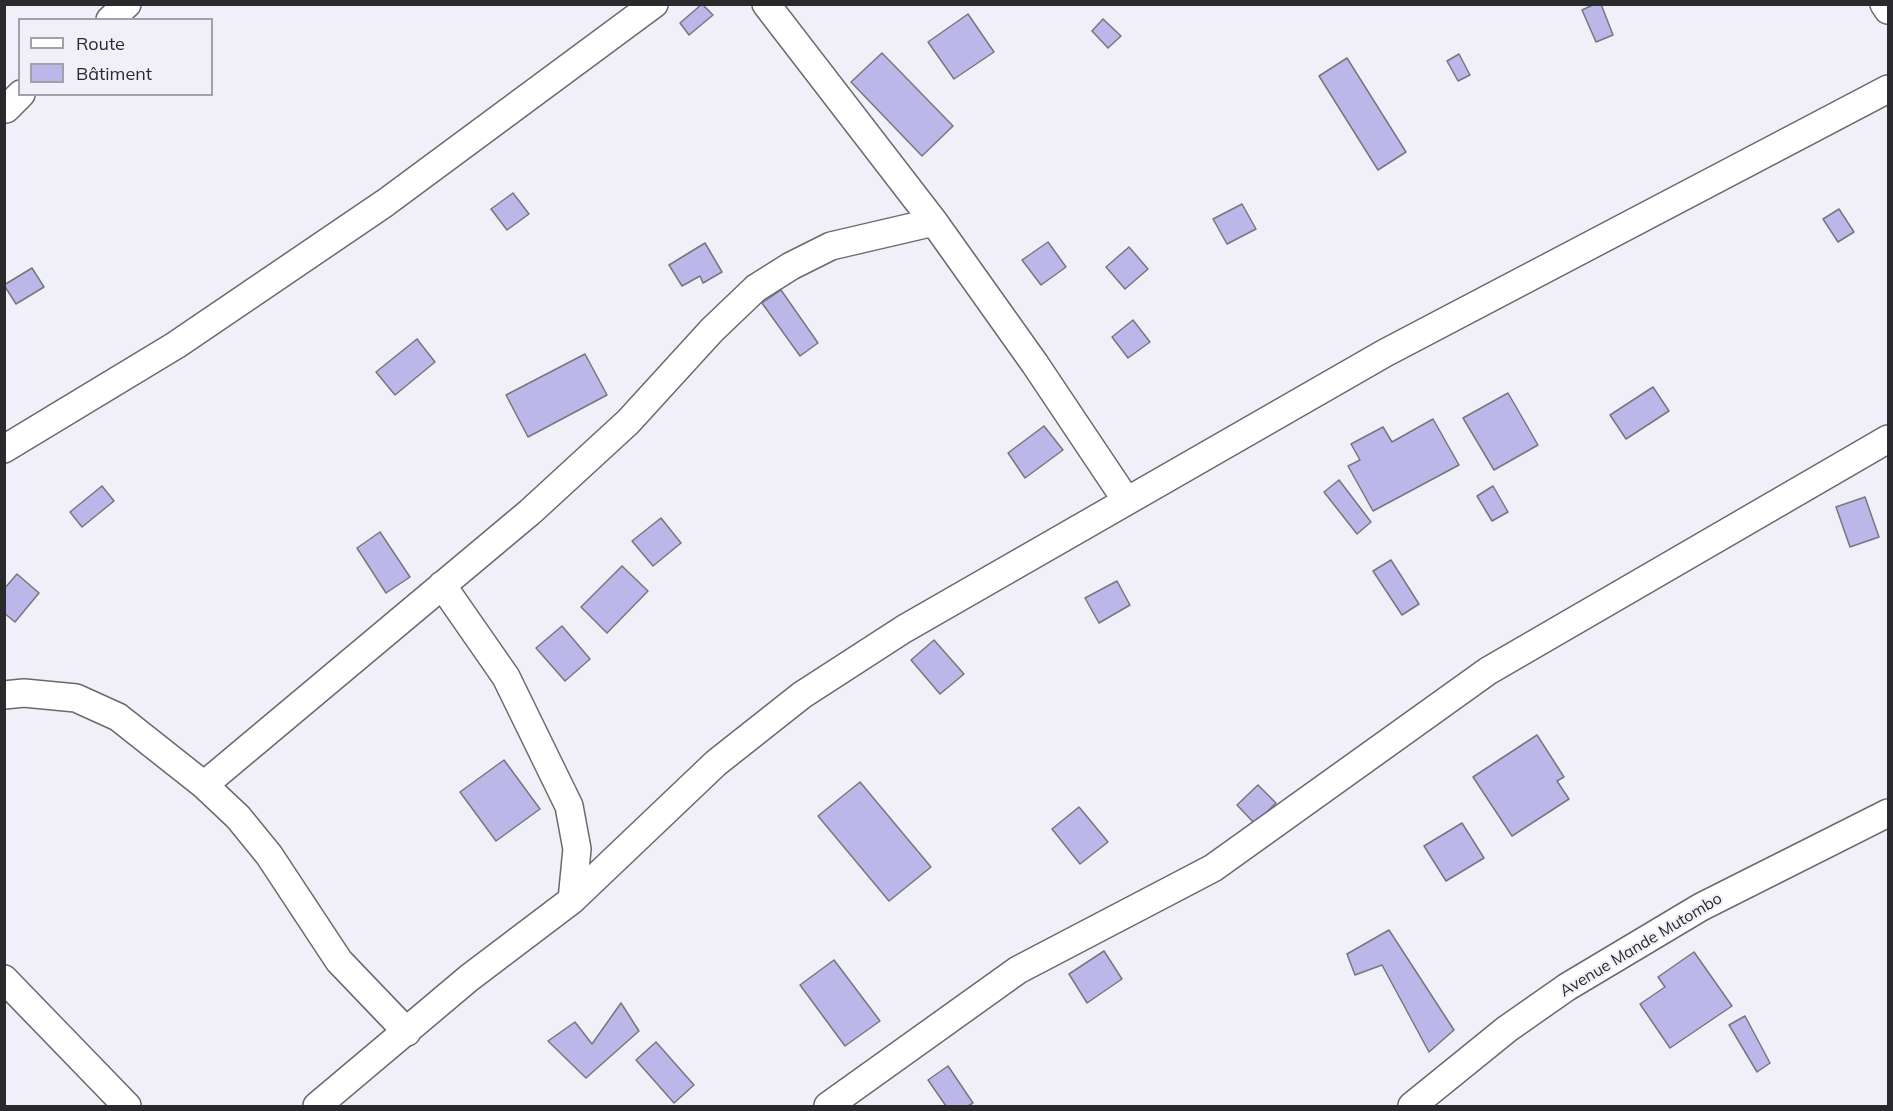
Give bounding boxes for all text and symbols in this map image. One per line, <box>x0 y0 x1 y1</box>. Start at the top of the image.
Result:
legend <box>18 18 213 96</box>
text: Route <box>76 32 125 55</box>
text: Bâtiment <box>76 62 152 85</box>
street label: Avenue Mande Mutombo <box>1557 889 1725 1001</box>

